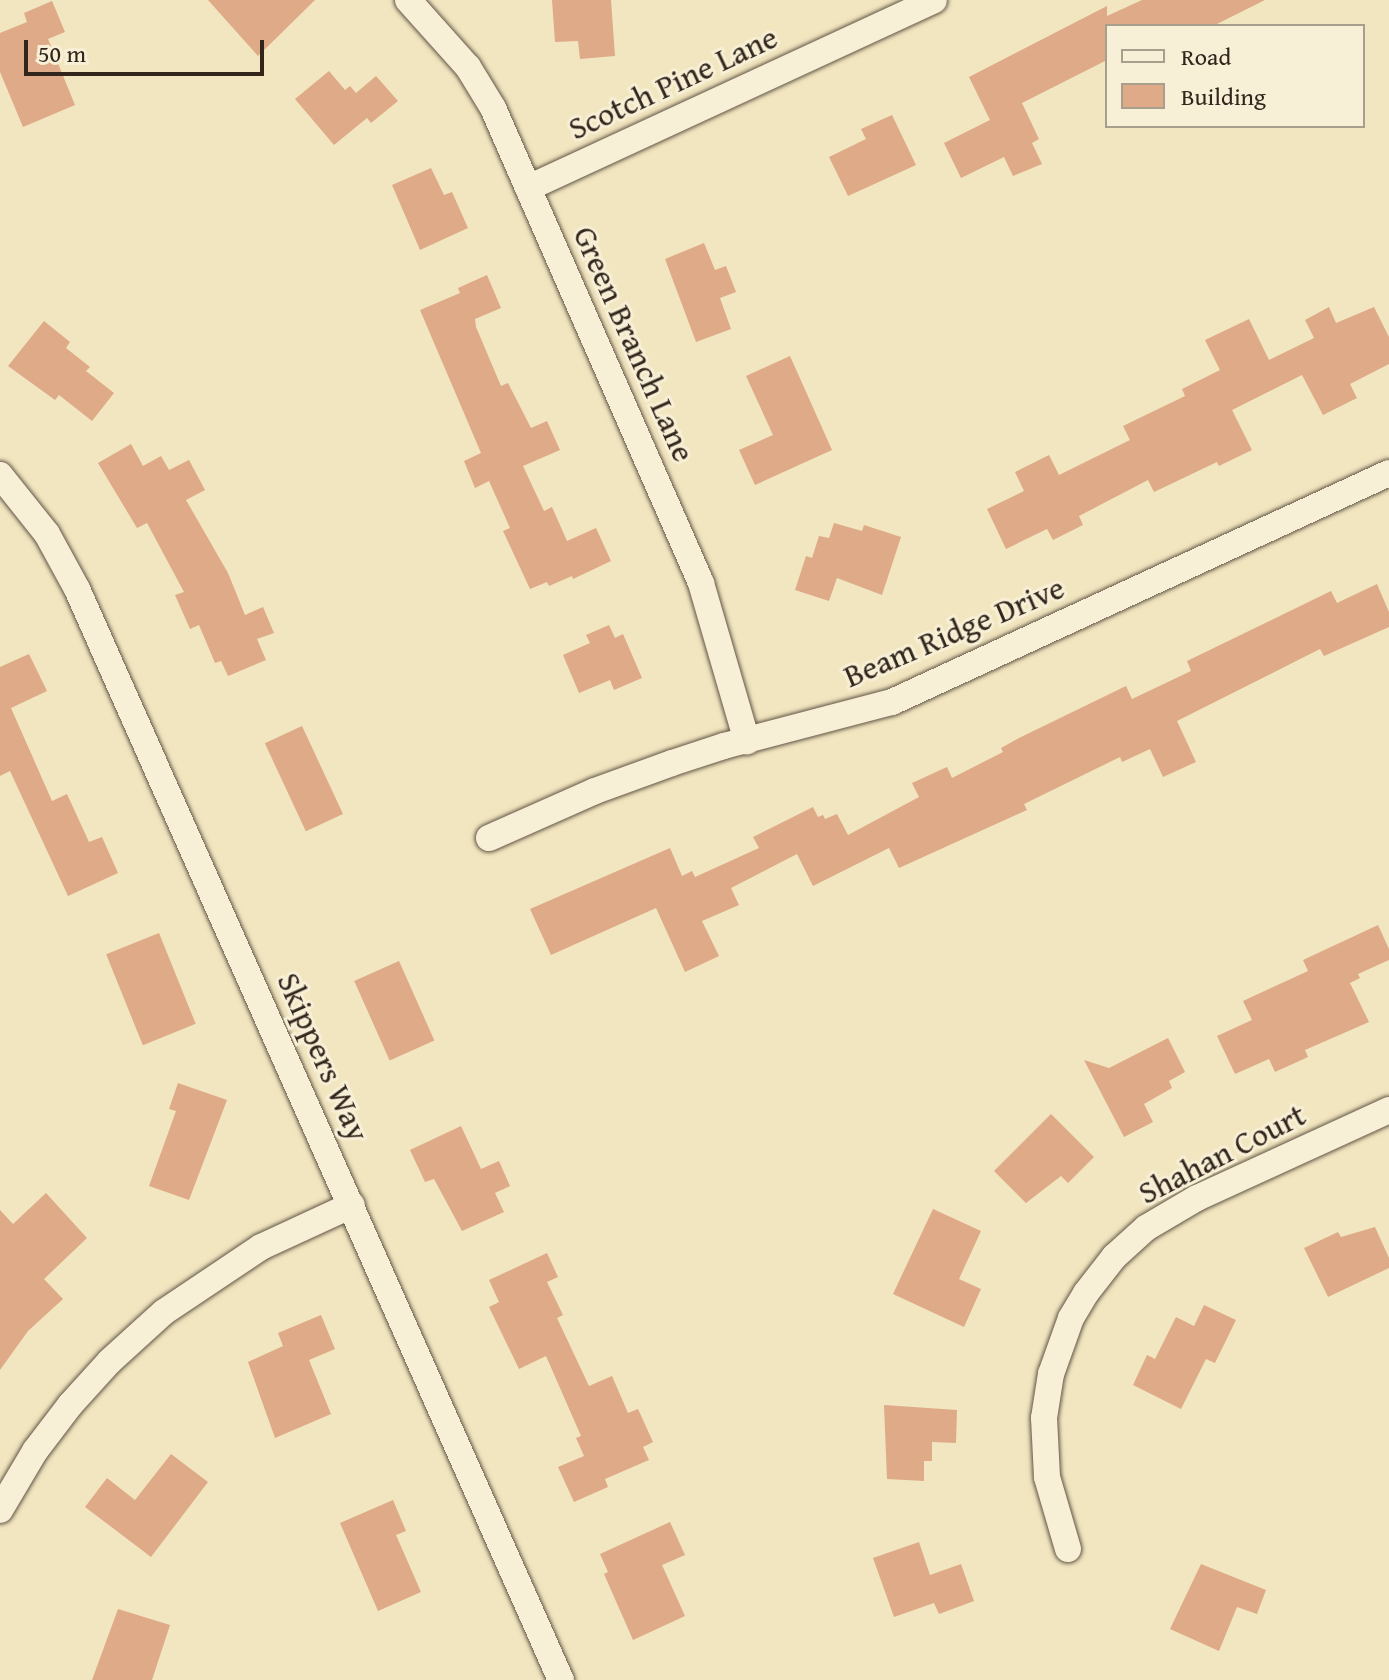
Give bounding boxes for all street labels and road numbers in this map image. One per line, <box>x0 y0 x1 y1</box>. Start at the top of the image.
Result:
street label: Scotch Pine Lane <box>562 18 784 148</box>
street label: Green Branch Lane <box>565 221 703 467</box>
street label: Beam Ridge Drive <box>838 568 1070 696</box>
street label: Skippers Way <box>269 967 377 1147</box>
street label: Shahan Court <box>1132 1096 1312 1212</box>

